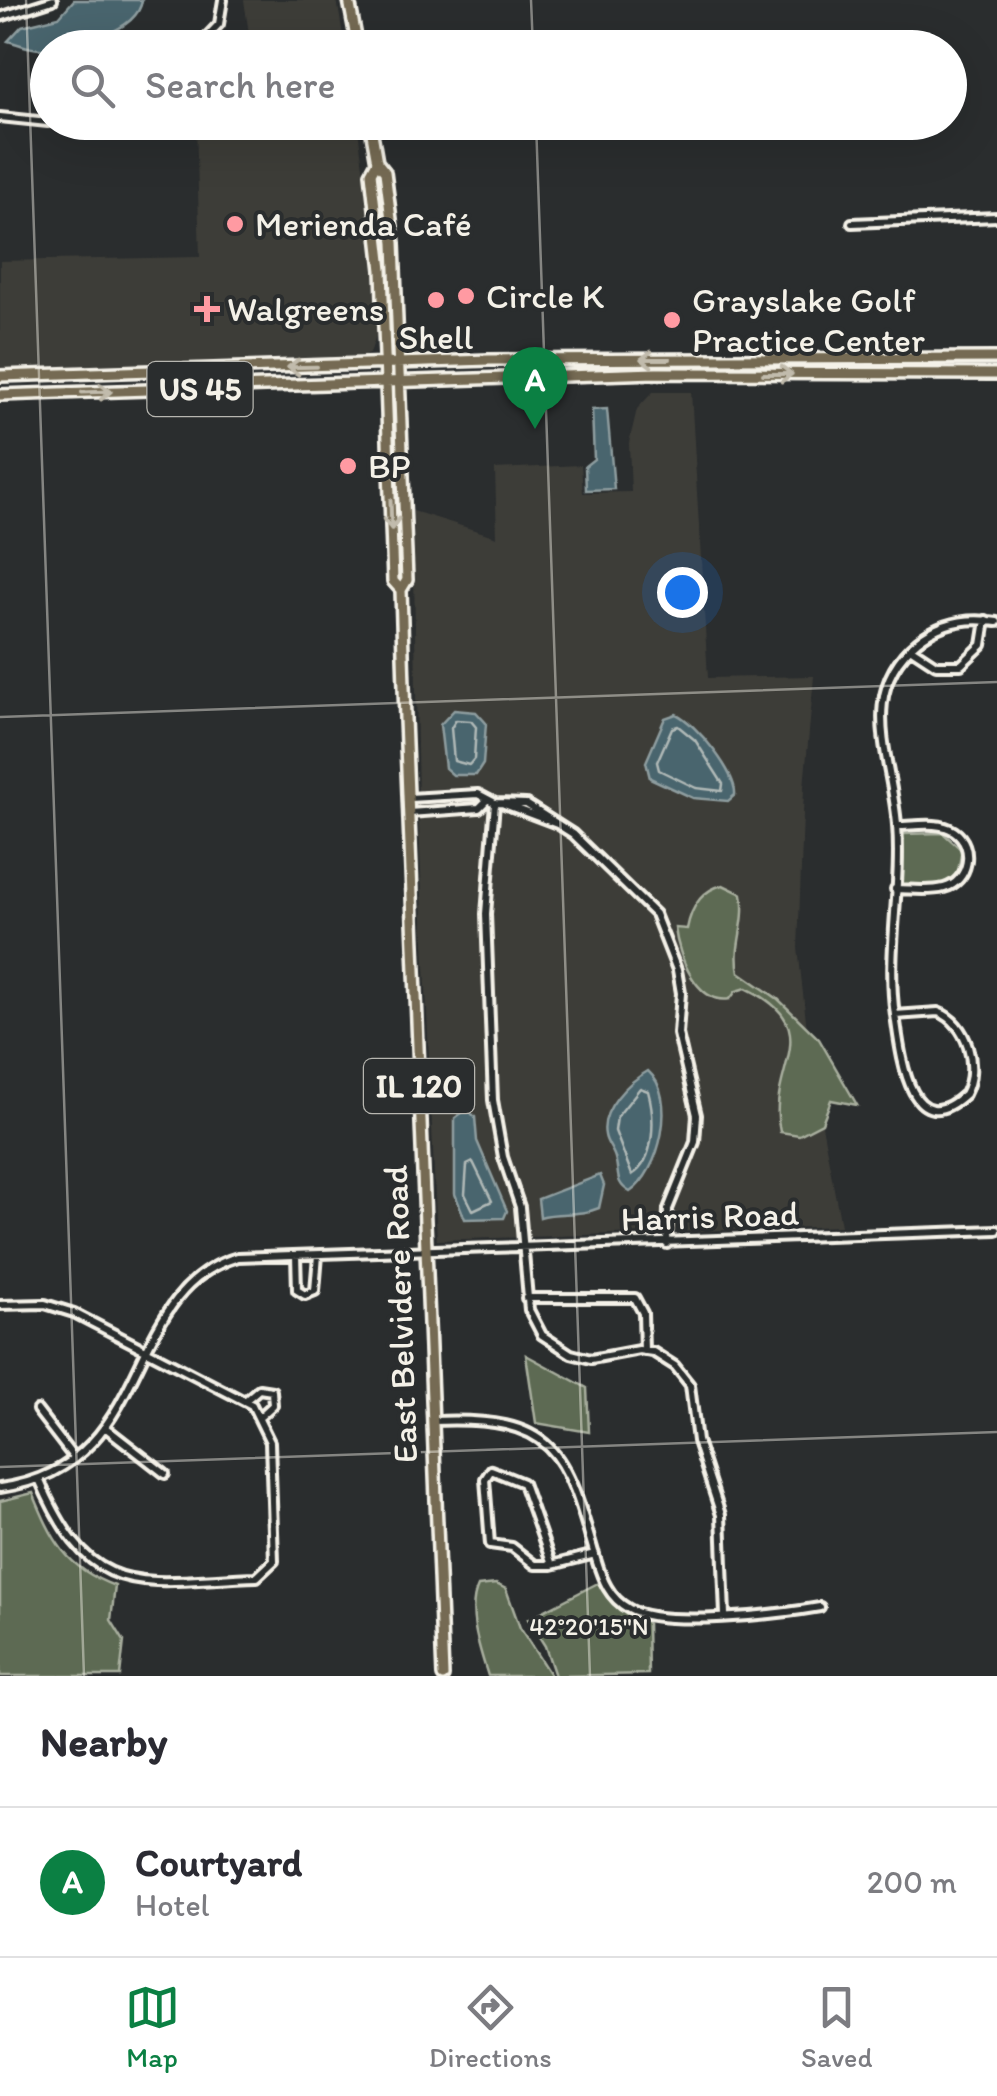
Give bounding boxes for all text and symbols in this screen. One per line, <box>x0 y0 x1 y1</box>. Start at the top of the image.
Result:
search box <box>30 30 967 140</box>
icon: search <box>65 58 120 113</box>
text: Search here <box>145 62 336 108</box>
place label: Merienda Café <box>255 203 472 245</box>
marker: Merienda Café <box>224 213 246 235</box>
place label: Circle K <box>486 275 605 317</box>
place label: Grayslake Golf Practice Center <box>692 279 925 361</box>
marker: Circle K <box>455 285 477 307</box>
place label: Walgreens <box>227 288 384 330</box>
marker: Shell <box>425 289 447 311</box>
marker: Walgreens <box>196 298 218 320</box>
marker: Grayslake Golf Practice Center <box>661 309 683 331</box>
place label: Shell <box>398 316 474 358</box>
pin: A <box>502 346 568 429</box>
one-way arrow <box>639 350 672 368</box>
one-way arrow <box>287 357 319 376</box>
road number: US 45 <box>148 362 252 416</box>
one-way arrow <box>762 364 794 384</box>
one-way arrow <box>81 382 113 401</box>
place label: BP <box>368 445 411 487</box>
marker: BP <box>337 455 359 477</box>
one-way arrow <box>382 499 401 531</box>
your location <box>657 567 708 618</box>
road number: IL 120 <box>364 1059 474 1113</box>
street label: East Belvidere Road <box>374 1164 426 1464</box>
street label: Harris Road <box>620 1192 800 1240</box>
text: 42°20'15"N <box>529 1611 649 1641</box>
text: Nearby <box>40 1716 167 1767</box>
text: Courtyard <box>135 1840 302 1886</box>
text: A <box>62 1863 83 1901</box>
text: 200 m <box>867 1863 957 1901</box>
text: Hotel <box>135 1886 210 1924</box>
tab: Map <box>125 1980 180 2074</box>
tab: Directions <box>429 1980 552 2074</box>
tab: Saved <box>801 1980 872 2074</box>

